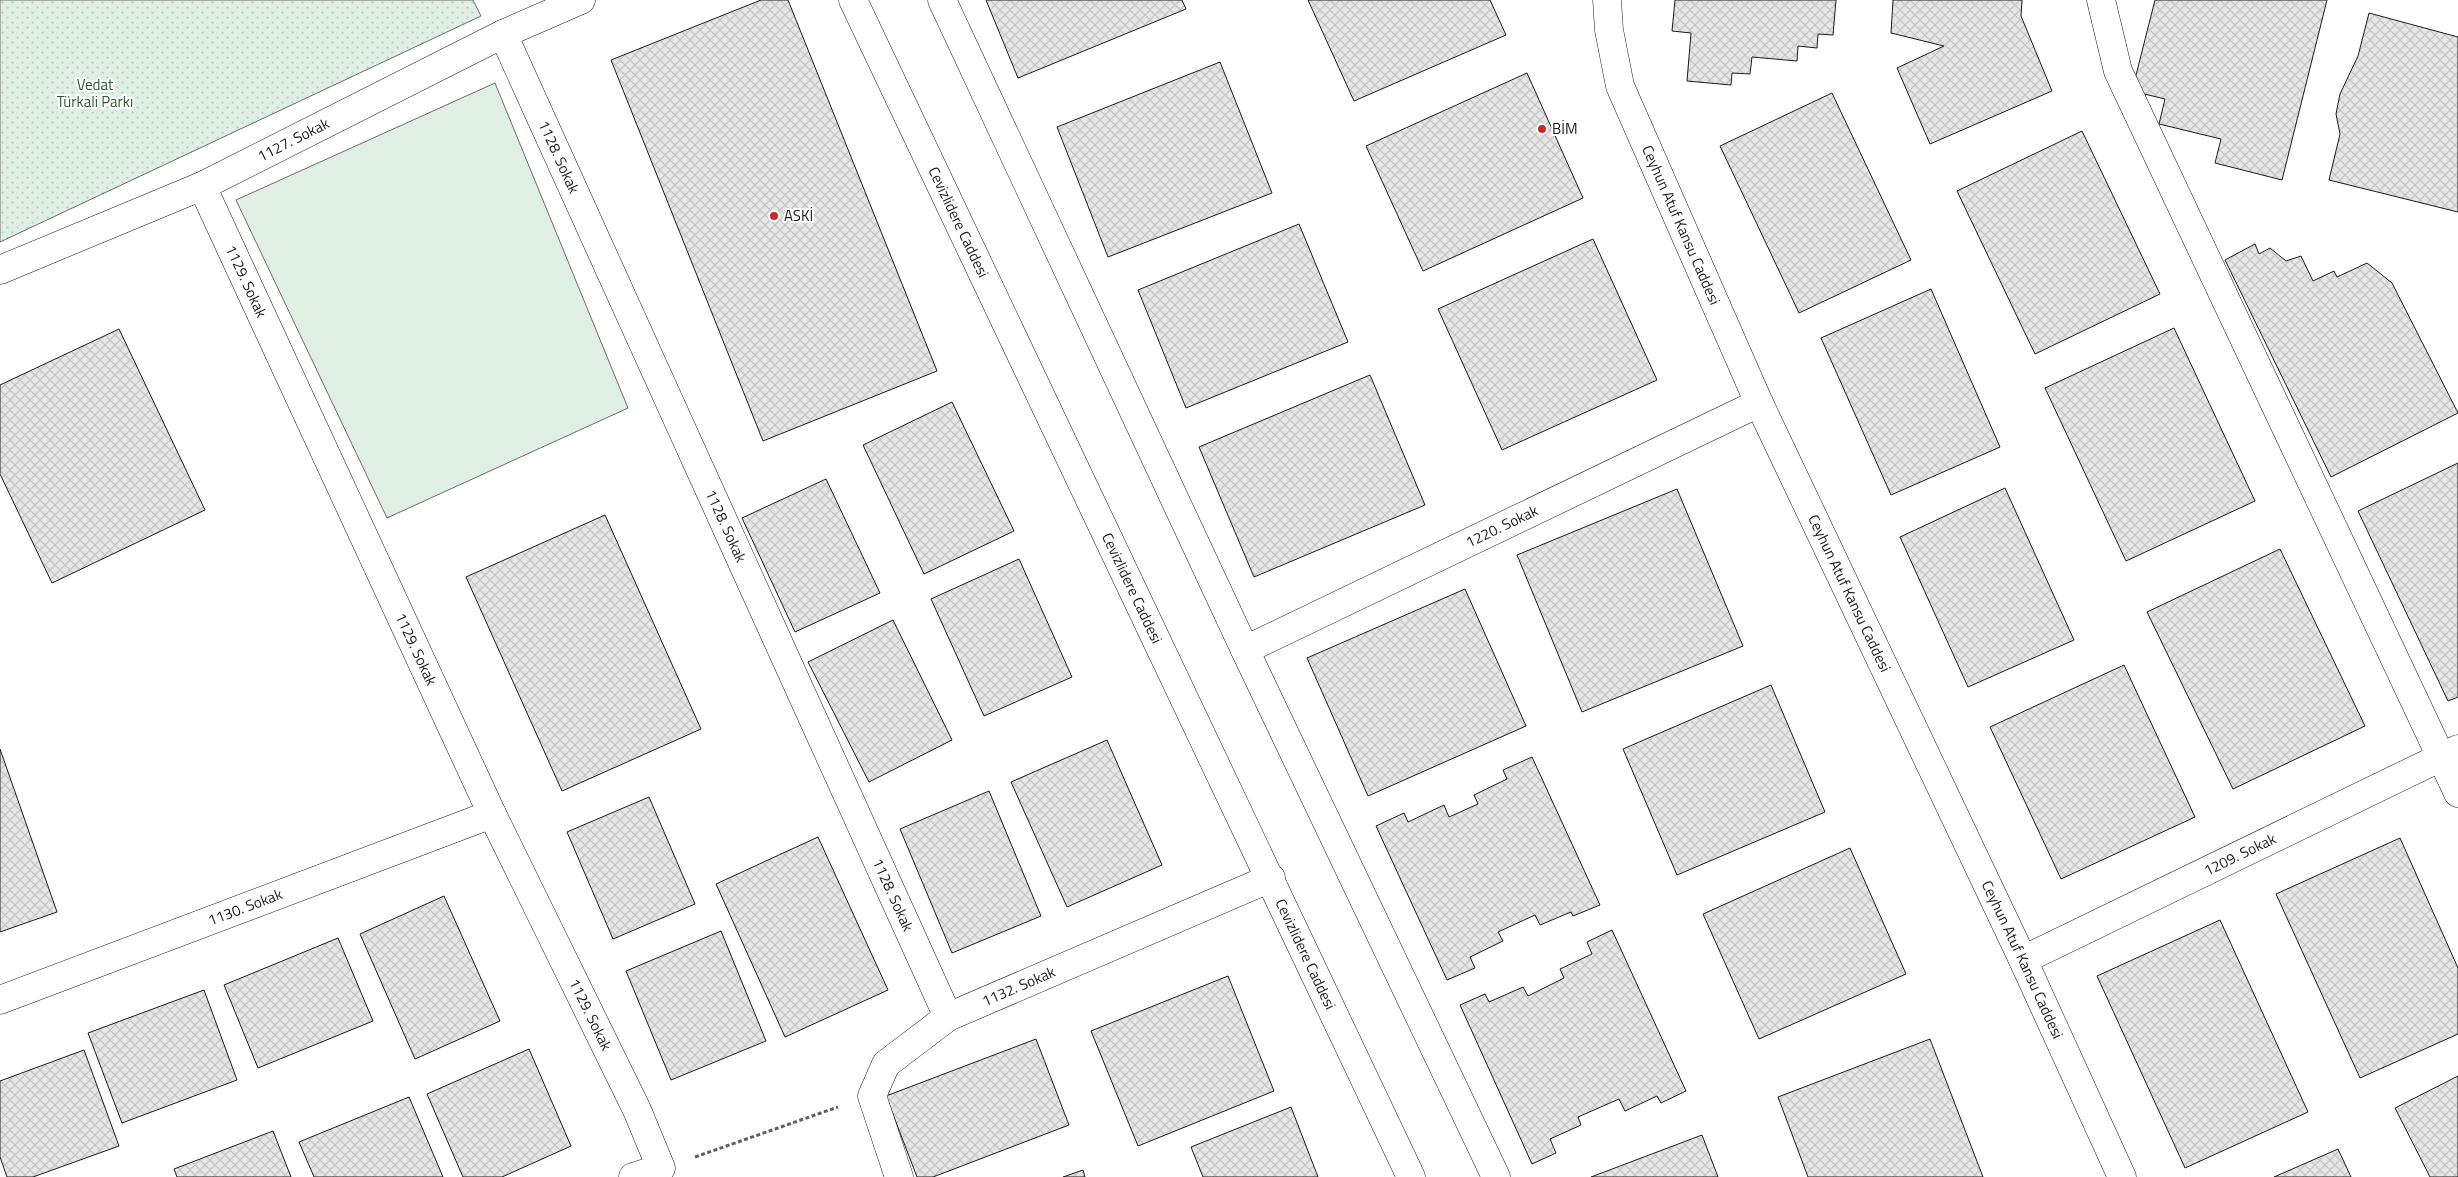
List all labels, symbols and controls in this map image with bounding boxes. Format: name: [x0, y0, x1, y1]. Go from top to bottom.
park label: Vedat Türkali Parkı: [57, 73, 133, 113]
street label: 1127. Sokak: [253, 112, 333, 167]
street label: 1128. Sokak: [533, 116, 586, 197]
place label: BİM: [1552, 117, 1578, 140]
marker: BİM: [1536, 123, 1548, 135]
street label: Ceyhun Atuf Kansu Caddesi: [1636, 141, 1727, 308]
street label: Cevizlidere Caddesi: [923, 163, 995, 281]
place label: ASKİ: [784, 204, 813, 227]
marker: ASKİ: [768, 210, 780, 222]
street label: 1129. Sokak: [220, 241, 273, 321]
street label: 1128. Sokak: [700, 485, 753, 566]
street label: 1220. Sokak: [1461, 499, 1542, 553]
street label: Ceyhun Atuf Kansu Caddesi: [1802, 510, 1897, 676]
street label: Cevizlidere Caddesi: [1096, 529, 1169, 647]
street label: 1129. Sokak: [389, 609, 443, 689]
street label: 1209. Sokak: [2199, 827, 2280, 882]
street label: 1128. Sokak: [867, 854, 920, 935]
street label: Ceyhun Atuf Kansu Caddesi: [1976, 876, 2069, 1042]
street label: 1130. Sokak: [204, 882, 285, 931]
street label: Cevizlidere Caddesi: [1270, 895, 1342, 1013]
street label: 1132. Sokak: [978, 960, 1059, 1012]
street label: 1129. Sokak: [563, 974, 618, 1054]

